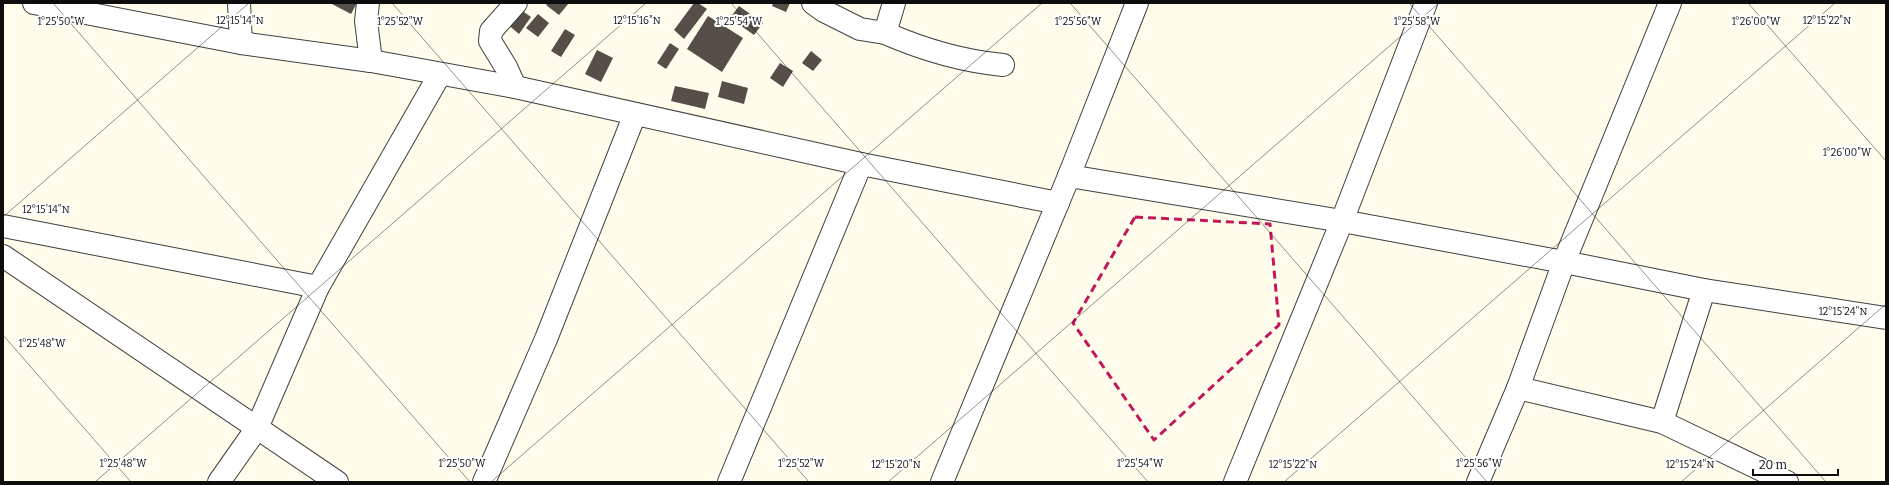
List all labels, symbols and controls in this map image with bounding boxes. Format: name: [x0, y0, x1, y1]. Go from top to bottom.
text: 12°15'14"N: [216, 15, 264, 27]
text: 12°15'16"N: [613, 15, 661, 27]
text: 12°15'22"N: [1803, 15, 1851, 27]
text: 1°25'50"W: [38, 16, 85, 28]
text: 1°25'52"W: [377, 16, 424, 28]
text: 1°25'54"W: [716, 16, 763, 28]
text: 1°25'56"W: [1055, 16, 1102, 28]
text: 1°25'58"W: [1394, 16, 1441, 28]
text: 1°26'00"W: [1732, 16, 1781, 28]
text: 1°26'00"W: [1823, 147, 1872, 159]
text: 12°15'14"N: [22, 204, 70, 216]
text: 12°15'24"N: [1819, 306, 1867, 318]
text: 1°25'48"W: [19, 338, 66, 350]
scale bar: [1753, 451, 1838, 477]
text: 1°25'48"W: [100, 458, 147, 470]
text: 1°25'50"W: [439, 458, 486, 470]
text: 1°25'52"W: [778, 458, 825, 470]
text: 1°25'54"W: [1117, 458, 1164, 470]
text: 1°25'56"W: [1456, 458, 1503, 470]
text: 20 m: [1759, 458, 1788, 472]
text: 12°15'20"N: [871, 459, 921, 471]
text: 12°15'22"N: [1269, 459, 1317, 471]
text: 12°15'24"N: [1666, 459, 1714, 471]

